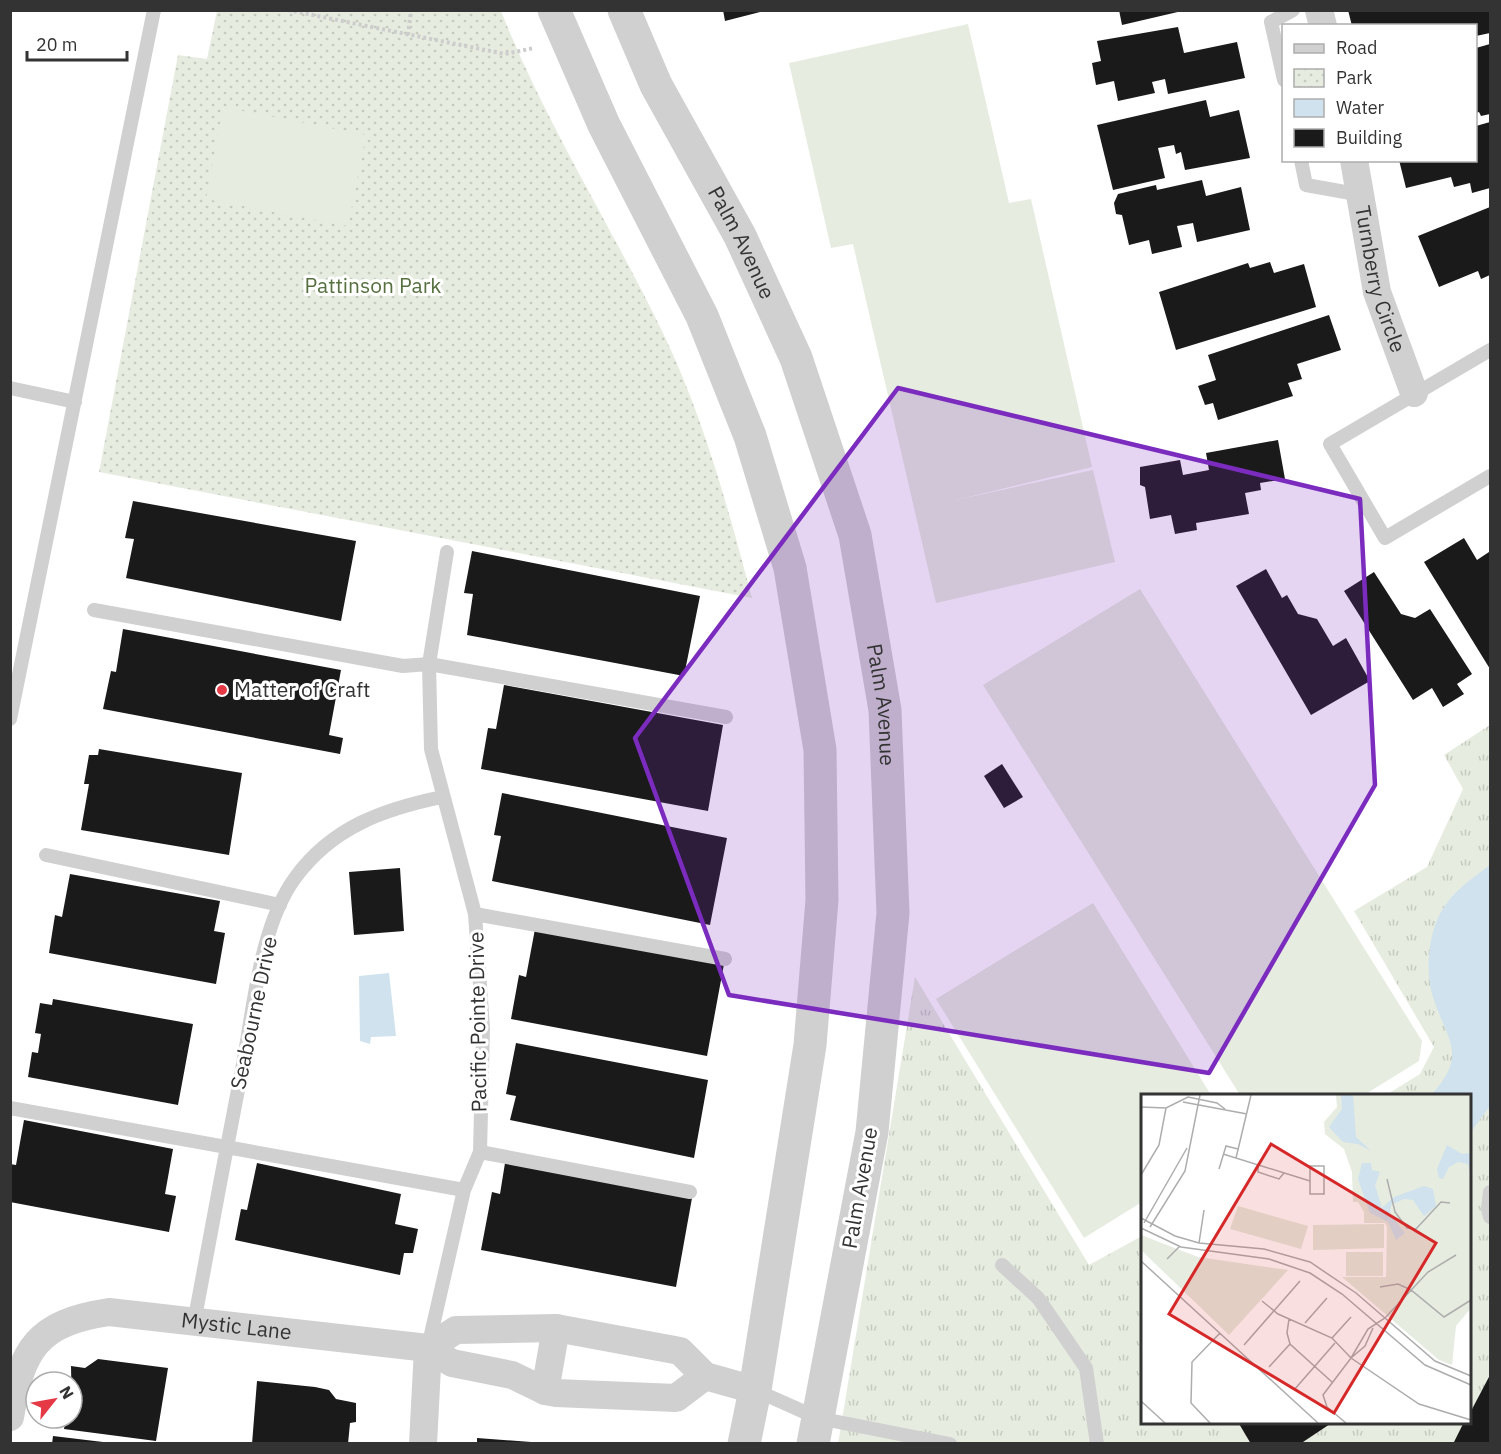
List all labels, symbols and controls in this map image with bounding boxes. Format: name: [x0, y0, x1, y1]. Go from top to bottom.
scale bar: [27, 24, 128, 62]
legend: [1282, 24, 1477, 162]
text: 20 m: [36, 33, 78, 56]
text: Road: [1336, 36, 1377, 59]
text: Park: [1336, 66, 1373, 89]
text: Water: [1336, 96, 1385, 119]
text: Building: [1336, 126, 1403, 149]
street label: Palm Avenue: [702, 181, 782, 303]
street label: Turnberry Circle: [1349, 203, 1413, 356]
park label: Pattinson Park: [305, 271, 441, 299]
street label: Palm Avenue: [861, 641, 902, 766]
place label: Matter of Craft: [234, 675, 370, 703]
marker: Matter of Craft: [215, 683, 229, 697]
street label: Pacific Pointe Drive: [461, 931, 493, 1113]
street label: Seabourne Drive: [223, 934, 283, 1092]
inset map: [1141, 1094, 1471, 1424]
street label: Palm Avenue: [835, 1125, 883, 1251]
street label: Mystic Lane: [180, 1305, 293, 1346]
north arrow: [24, 1370, 84, 1430]
text: N: [55, 1382, 78, 1402]

